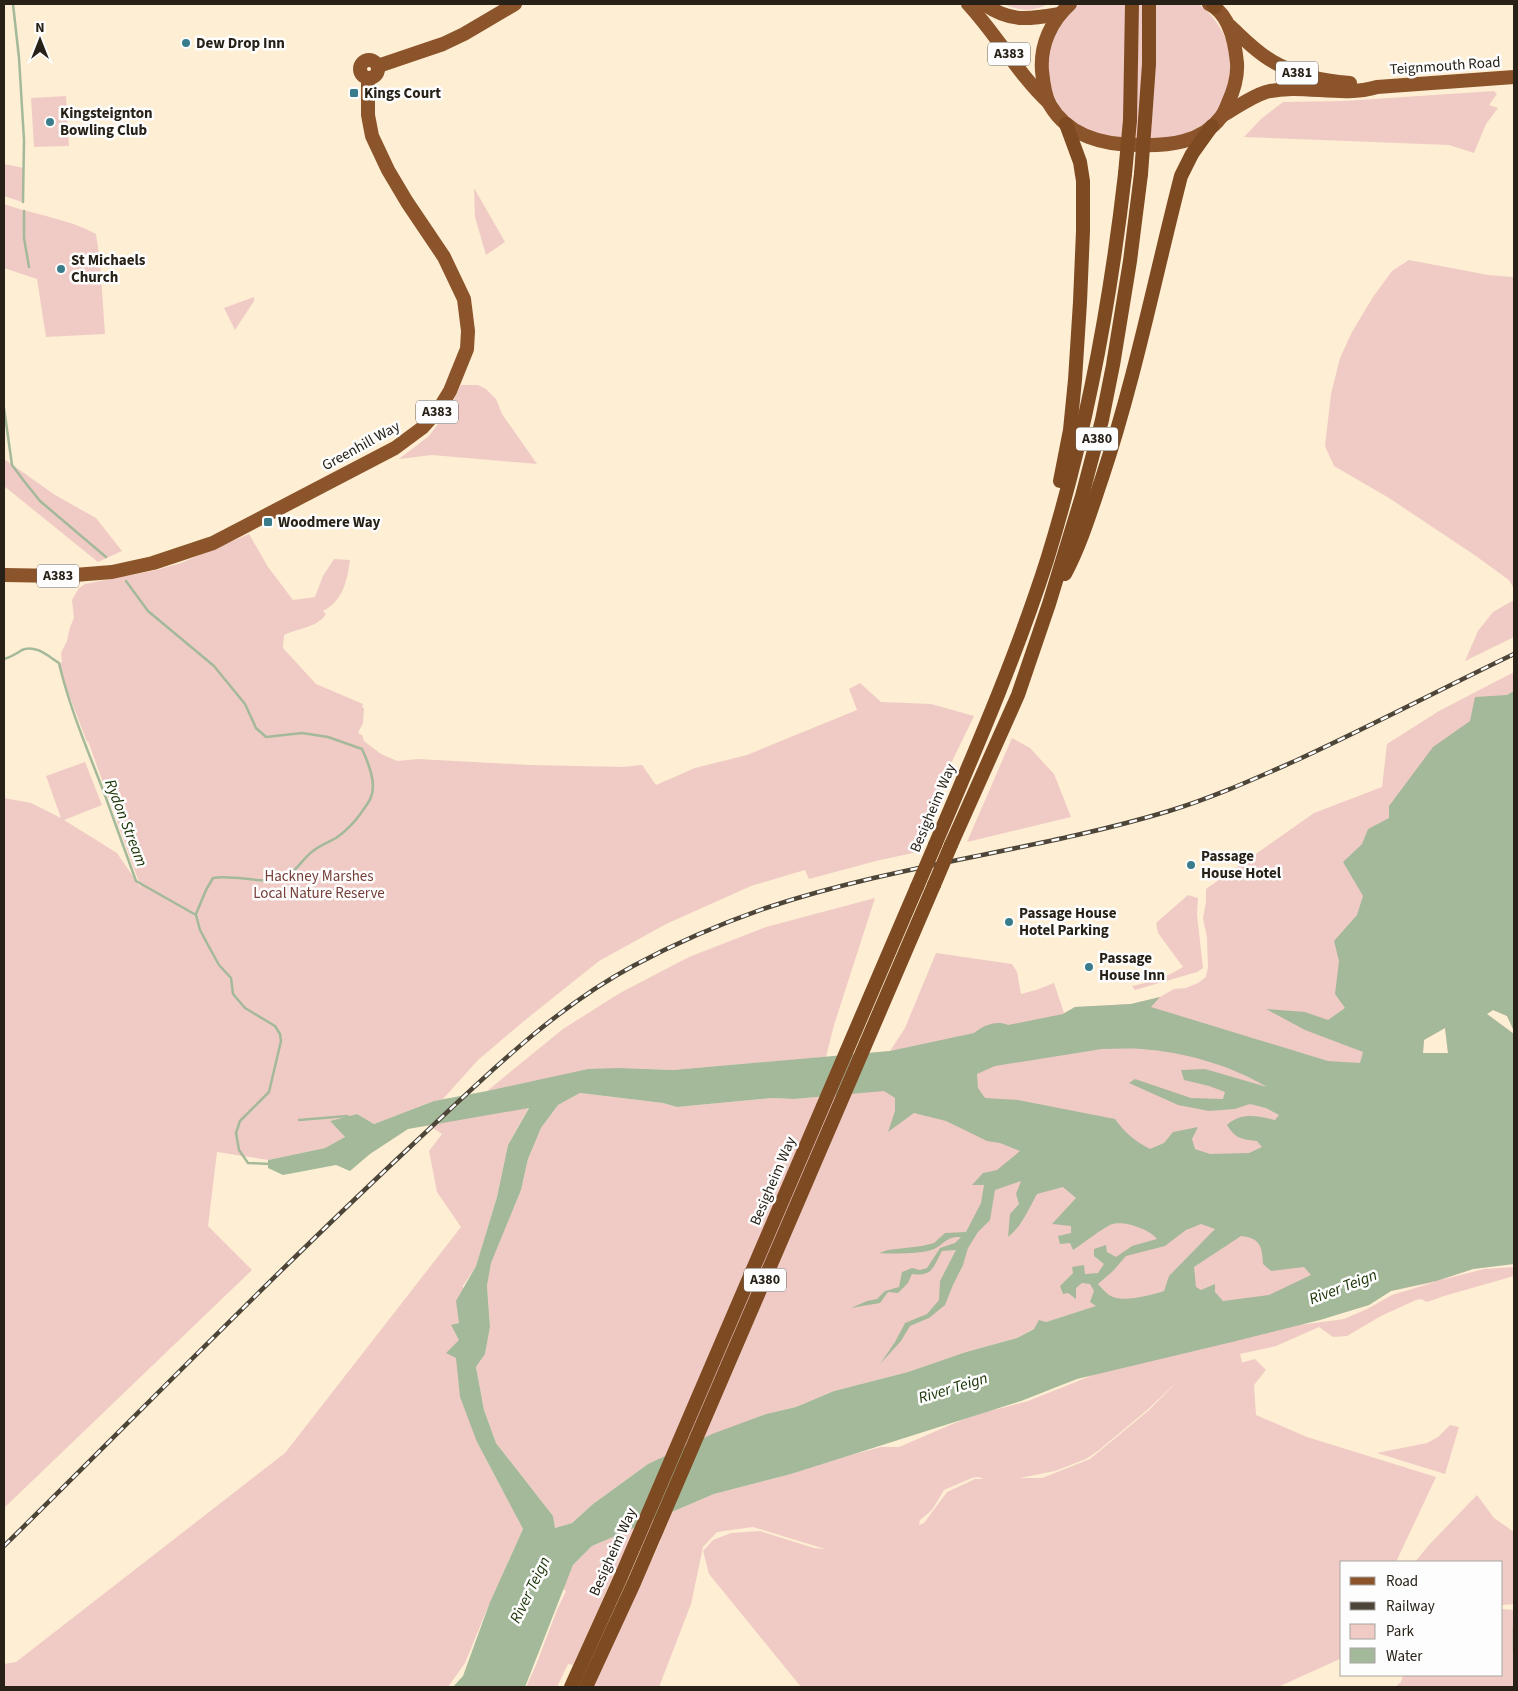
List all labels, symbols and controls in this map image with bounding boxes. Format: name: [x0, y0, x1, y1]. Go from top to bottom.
north arrow: [15, 15, 65, 65]
text: N: [35, 18, 45, 38]
place label: Dew Drop Inn: [196, 33, 285, 54]
marker: Dew Drop Inn: [180, 37, 192, 49]
road number: A383: [988, 42, 1030, 66]
street label: Teignmouth Road: [1389, 52, 1501, 80]
road number: A381: [1276, 62, 1318, 84]
place label: Kings Court: [364, 83, 441, 104]
marker: Kings Court: [348, 87, 360, 99]
place label: Kingsteignton Bowling Club: [60, 103, 153, 141]
marker: Kingsteignton Bowling Club: [44, 116, 56, 128]
place label: St Michaels Church: [71, 250, 146, 288]
marker: St Michaels Church: [55, 263, 67, 275]
road number: A383: [416, 401, 458, 424]
street label: Greenhill Way: [318, 416, 404, 476]
road number: A380: [1076, 428, 1118, 450]
place label: Woodmere Way: [278, 512, 381, 533]
marker: Woodmere Way: [262, 516, 274, 528]
road number: A383: [37, 564, 79, 588]
street label: Besigheim Way: [905, 760, 961, 856]
water label: Rydon Stream: [99, 776, 153, 870]
place label: Passage House Hotel: [1201, 846, 1282, 884]
marker: Passage House Hotel: [1185, 859, 1197, 871]
park label: Hackney Marshes Local Nature Reserve: [253, 866, 385, 904]
place label: Passage House Hotel Parking: [1019, 903, 1117, 941]
marker: Passage House Hotel Parking: [1003, 916, 1015, 928]
place label: Passage House Inn: [1099, 948, 1165, 986]
marker: Passage House Inn: [1083, 961, 1095, 973]
street label: Besigheim Way: [745, 1133, 801, 1229]
water label: River Teign: [1306, 1264, 1380, 1310]
road number: A380: [744, 1268, 786, 1292]
water label: River Teign: [916, 1367, 990, 1409]
street label: Besigheim Way: [584, 1505, 642, 1599]
water label: River Teign: [504, 1553, 556, 1627]
legend: [1340, 1561, 1503, 1676]
text: Road: [1386, 1571, 1418, 1592]
text: Railway: [1386, 1596, 1435, 1617]
text: Park: [1386, 1621, 1415, 1642]
text: Water: [1386, 1646, 1423, 1667]

